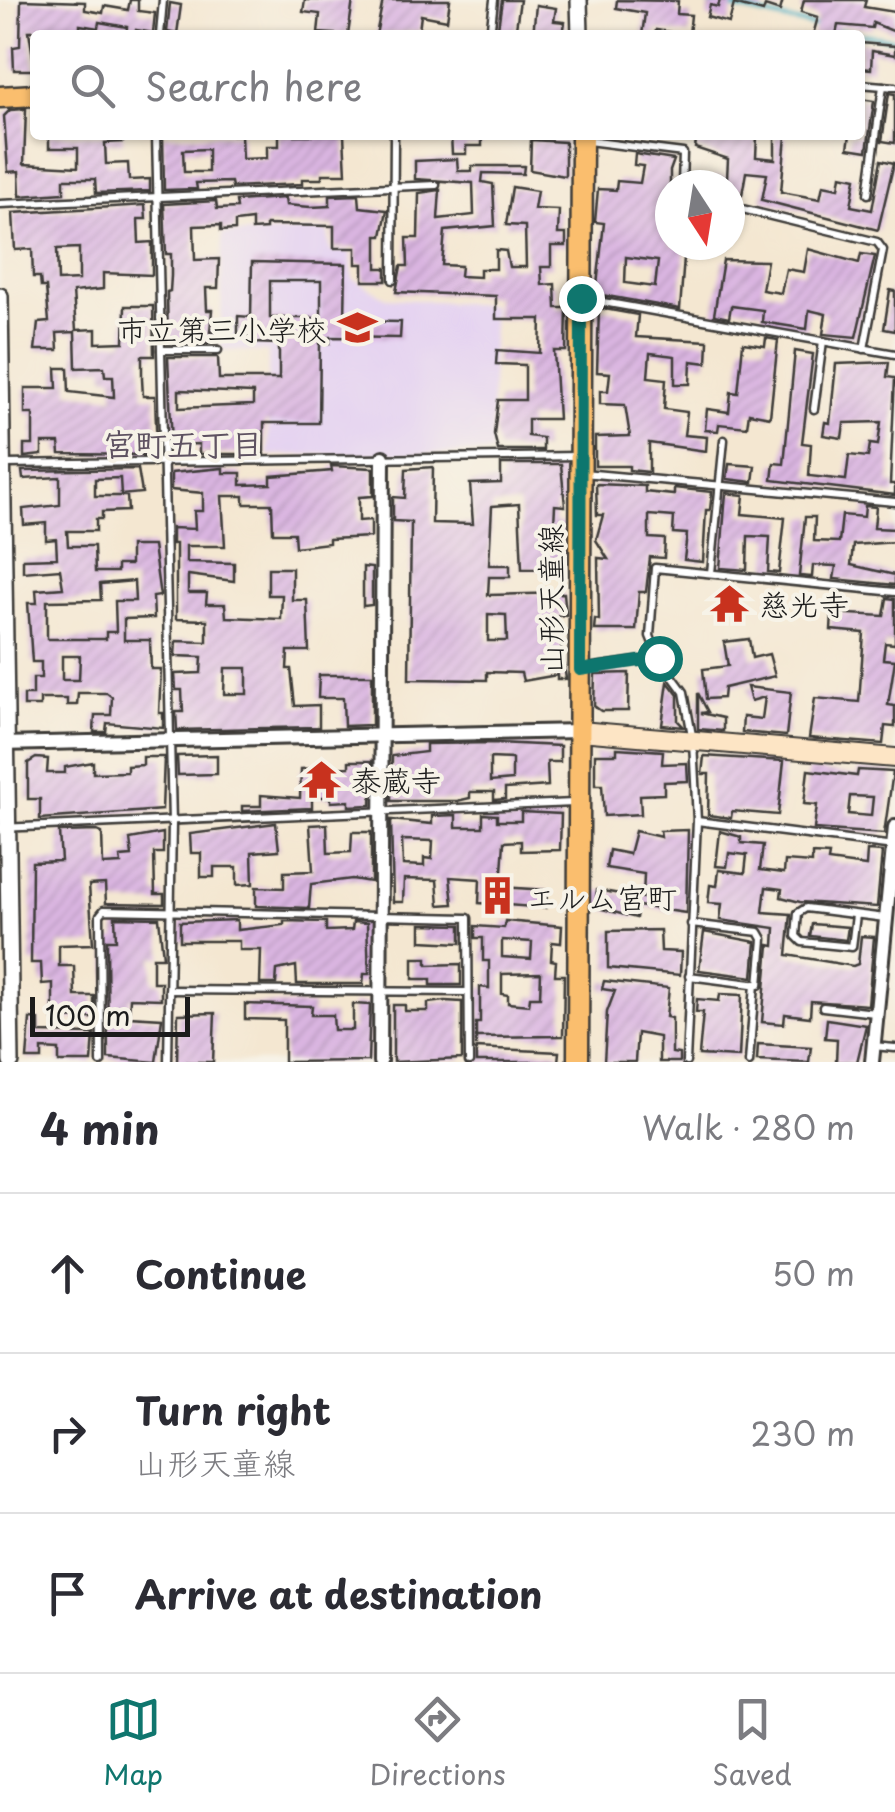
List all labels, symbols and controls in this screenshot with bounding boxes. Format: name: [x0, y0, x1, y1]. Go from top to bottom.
search box: [30, 30, 865, 140]
text: Search here: [145, 57, 362, 114]
icon: search: [65, 58, 120, 113]
north arrow: [655, 170, 745, 260]
route end: [559, 276, 605, 322]
place label: 市立第三小学校: [117, 306, 327, 351]
school or university icon: 市立第三小学校: [336, 307, 378, 349]
district label: 宮町五丁目: [103, 419, 263, 467]
street label: 山形天童線: [527, 524, 572, 674]
place label: 慈光寺: [759, 581, 849, 626]
temple icon: 慈光寺: [708, 582, 750, 624]
route start: [637, 636, 683, 682]
place label: 泰蔵寺: [351, 757, 441, 802]
temple icon: 泰蔵寺: [300, 758, 342, 800]
place label: エルム宮町: [527, 874, 677, 919]
building icon: エルム宮町: [476, 875, 518, 917]
scale bar: [30, 992, 190, 1036]
text: 100 m: [45, 993, 131, 1036]
text: 4 min: [40, 1096, 160, 1159]
text: Walk · 280 m: [642, 1103, 855, 1151]
text: Continue: [135, 1245, 306, 1302]
icon: ahead: [40, 1246, 95, 1301]
text: 50 m: [772, 1249, 855, 1297]
text: Turn right: [135, 1381, 331, 1438]
icon: right: [40, 1406, 95, 1461]
text: 230 m: [750, 1409, 855, 1457]
text: 山形天童線: [135, 1438, 295, 1486]
text: Arrive at destination: [135, 1565, 543, 1622]
icon: arrive: [40, 1566, 95, 1621]
tab: Map: [103, 1692, 163, 1795]
tab: Directions: [370, 1692, 506, 1795]
tab: Saved: [712, 1692, 792, 1795]

